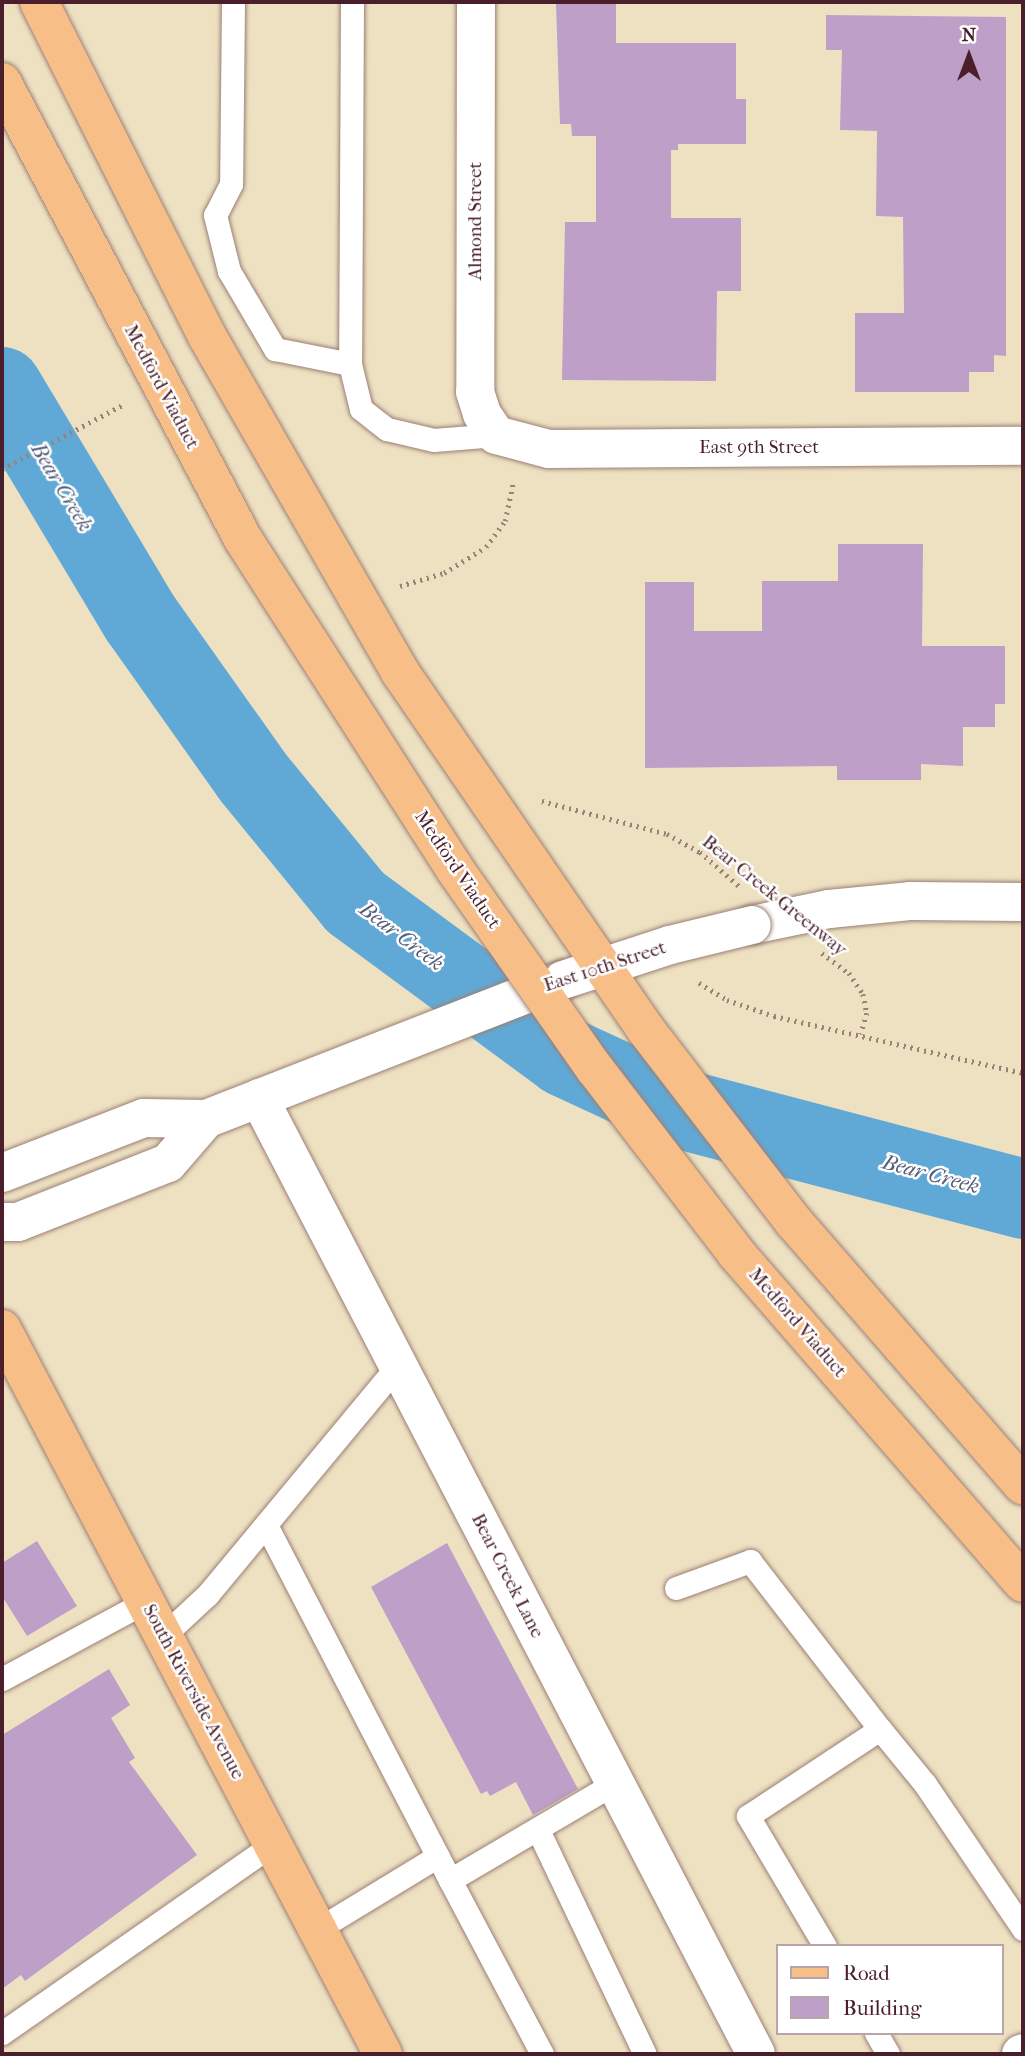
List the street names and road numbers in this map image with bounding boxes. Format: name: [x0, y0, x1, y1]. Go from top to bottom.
street label: Almond Street: [465, 162, 487, 280]
street label: Medford Viaduct: [119, 321, 203, 453]
street label: East 9th Street: [699, 437, 819, 459]
street label: Medford Viaduct: [409, 807, 505, 933]
street label: Bear Creek Greenway: [697, 831, 851, 961]
street label: East 10th Street: [541, 937, 669, 997]
street label: Medford Viaduct: [743, 1264, 851, 1382]
street label: Bear Creek Lane: [466, 1510, 548, 1642]
street label: South Riverside Avenue: [137, 1601, 249, 1783]

